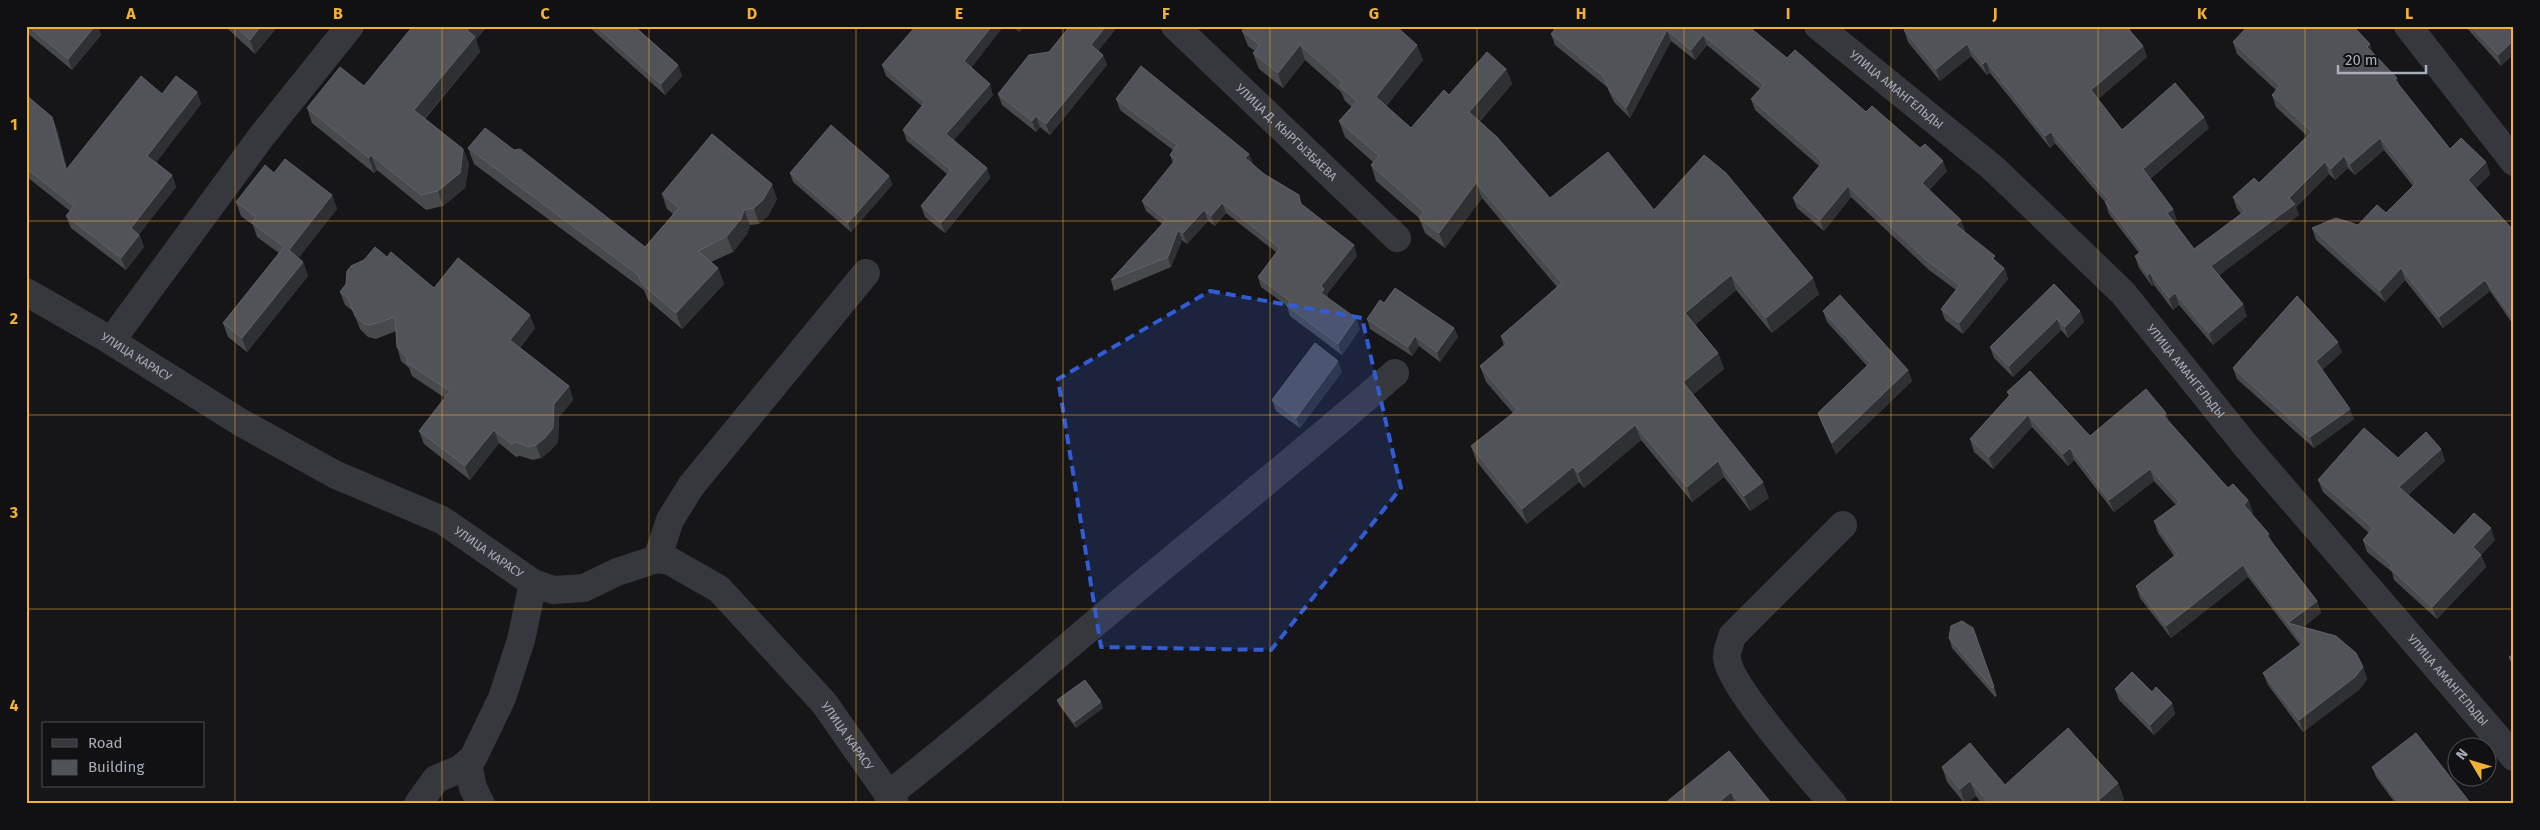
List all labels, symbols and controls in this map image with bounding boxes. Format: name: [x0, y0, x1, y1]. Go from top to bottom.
text: A: [125, 4, 136, 23]
text: B: [333, 4, 343, 23]
text: C: [540, 4, 550, 23]
text: D: [747, 4, 757, 23]
text: E: [955, 4, 963, 23]
text: F: [1162, 4, 1170, 23]
text: G: [1369, 4, 1379, 23]
text: H: [1576, 4, 1586, 23]
text: I: [1786, 4, 1790, 23]
text: J: [1991, 4, 1998, 23]
text: K: [2197, 4, 2208, 23]
text: L: [2405, 4, 2413, 23]
scale bar: [2338, 42, 2425, 74]
street label: УЛИЦА АМАНГЕЛЬДЫ: [1847, 48, 1946, 132]
text: 20 m: [2345, 51, 2378, 69]
street label: УЛИЦА Д. КЫРГЫЗБАЕВА: [1233, 81, 1340, 184]
text: 1: [10, 115, 18, 134]
text: 2: [10, 309, 18, 328]
street label: УЛИЦА АМАНГЕЛЬДЫ: [2144, 321, 2228, 421]
street label: УЛИЦА КАРАСУ: [98, 330, 175, 385]
text: 3: [9, 503, 18, 522]
street label: УЛИЦА КАРАСУ: [452, 524, 526, 581]
street label: УЛИЦА АМАНГЕЛЬДЫ: [2404, 631, 2491, 729]
text: 4: [9, 696, 19, 715]
street label: УЛИЦА КАРАСУ: [818, 699, 876, 774]
legend: [42, 722, 205, 788]
text: Road: [88, 734, 123, 752]
north arrow: [2448, 738, 2498, 788]
text: N: [2453, 745, 2472, 763]
text: Building: [88, 758, 144, 776]

